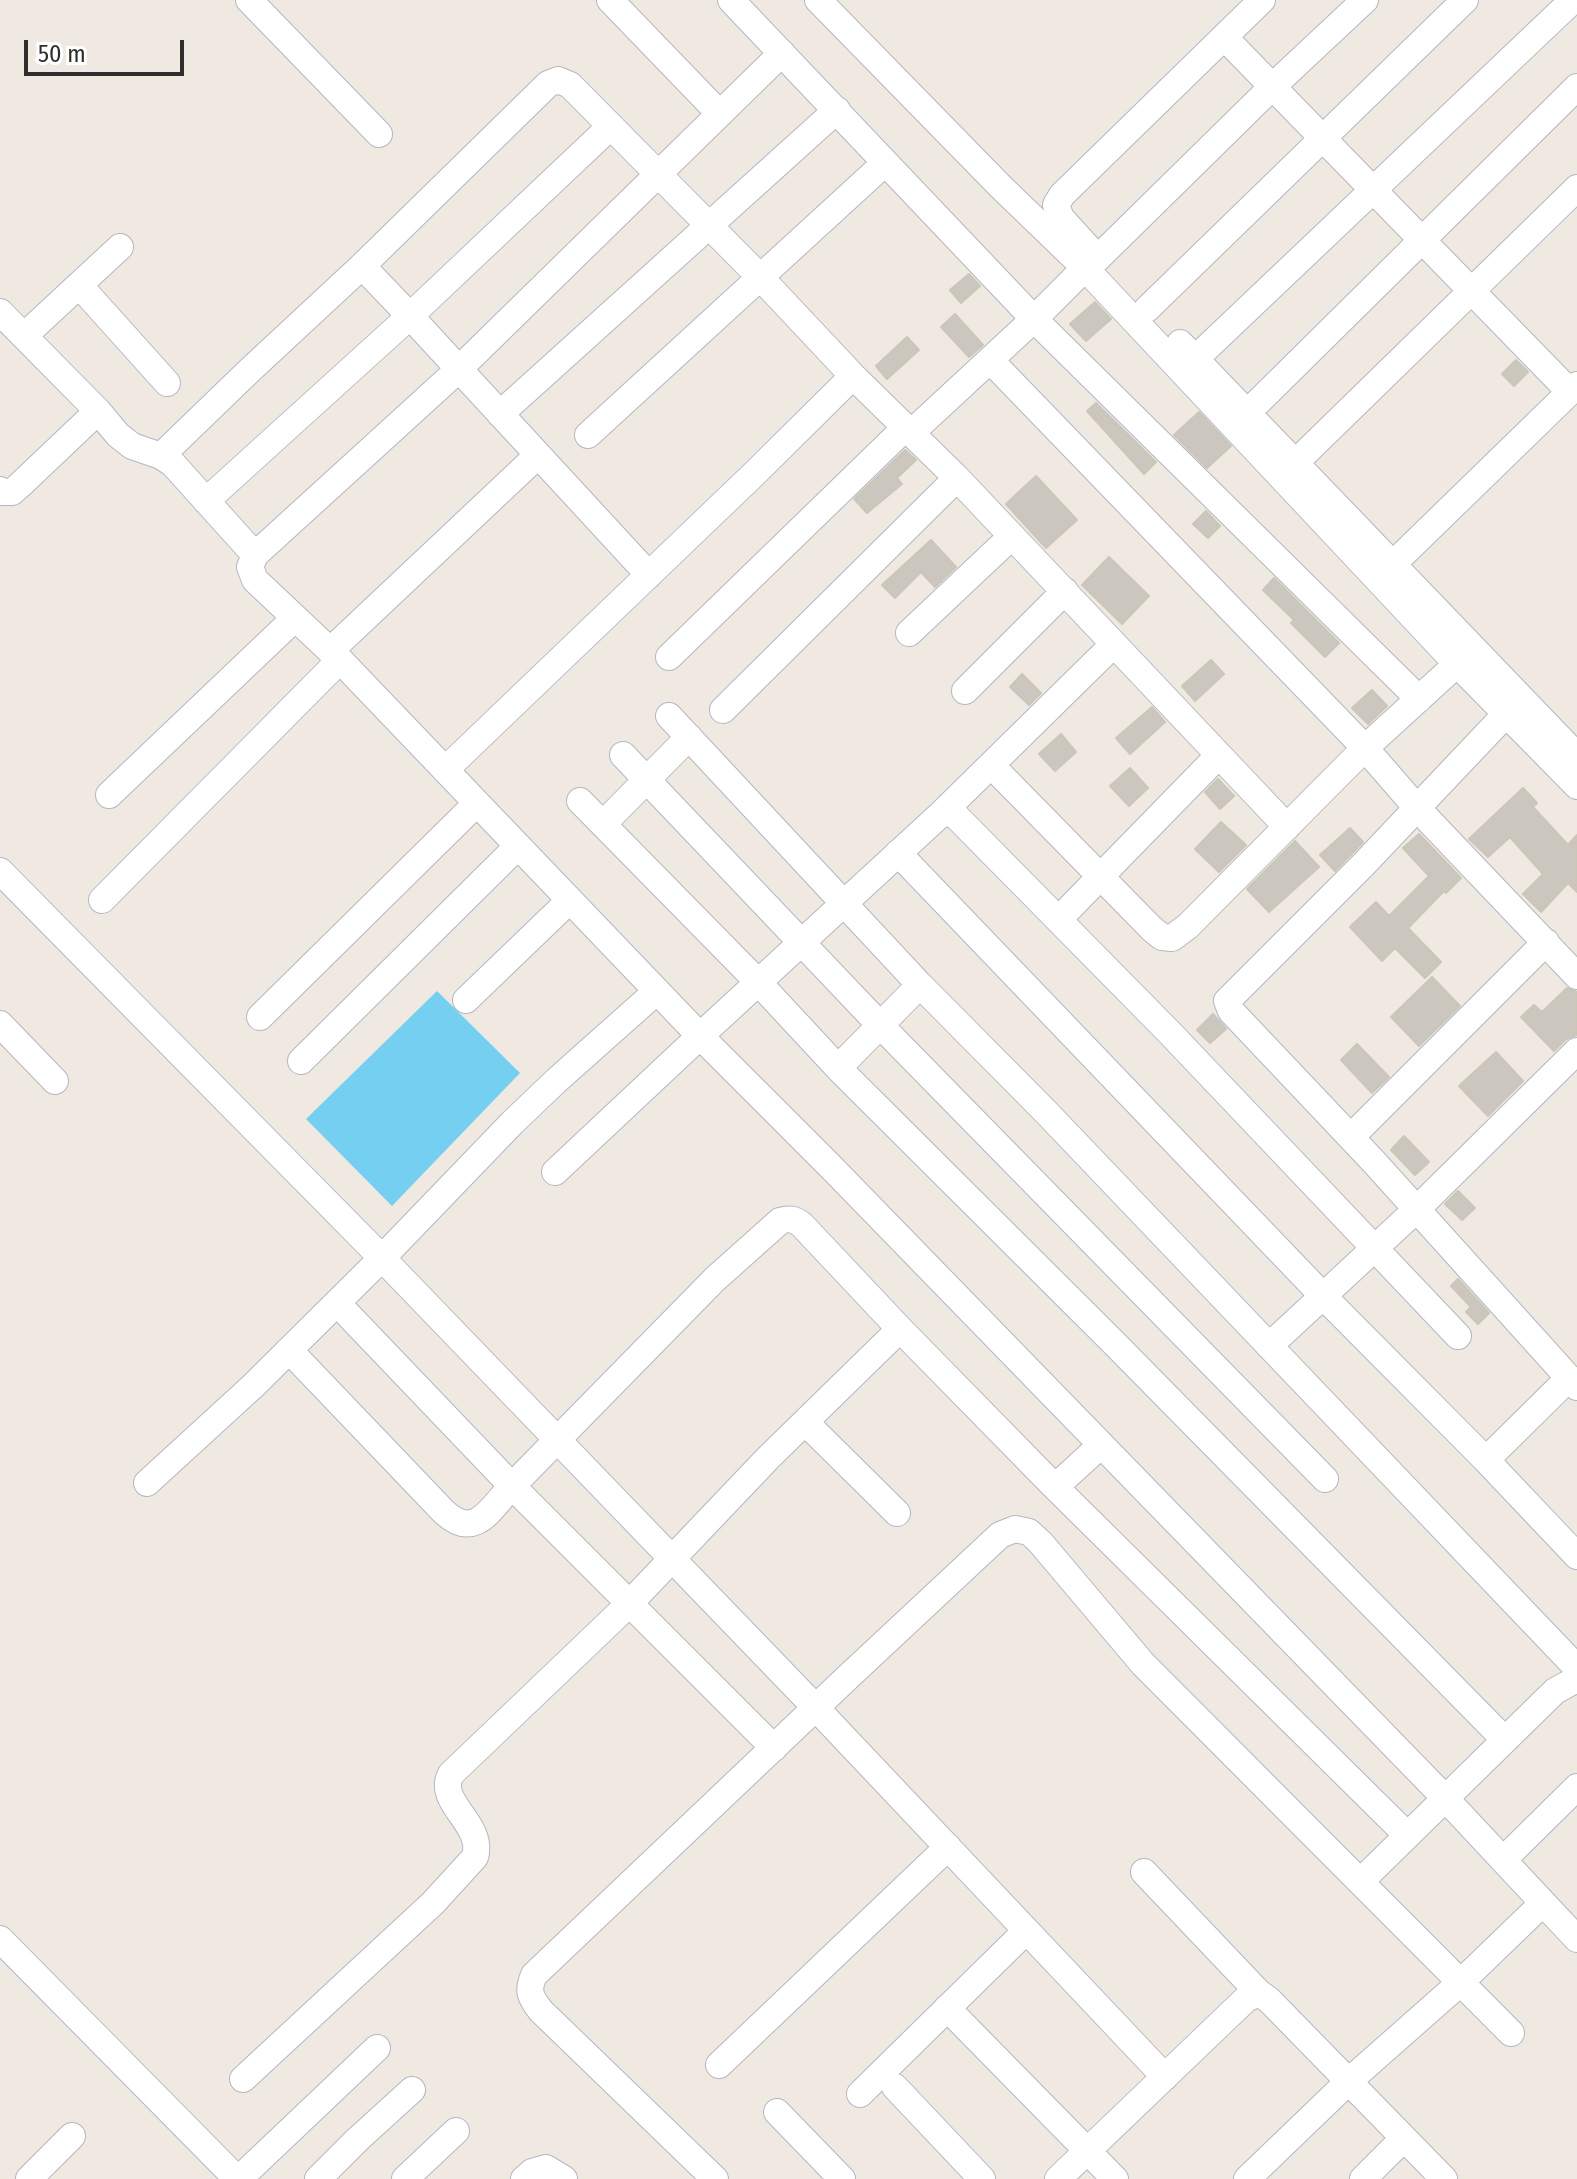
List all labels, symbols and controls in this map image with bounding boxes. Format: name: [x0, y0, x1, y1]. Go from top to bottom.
scale bar: [28, 24, 188, 74]
text: 50 m: [38, 40, 86, 68]

